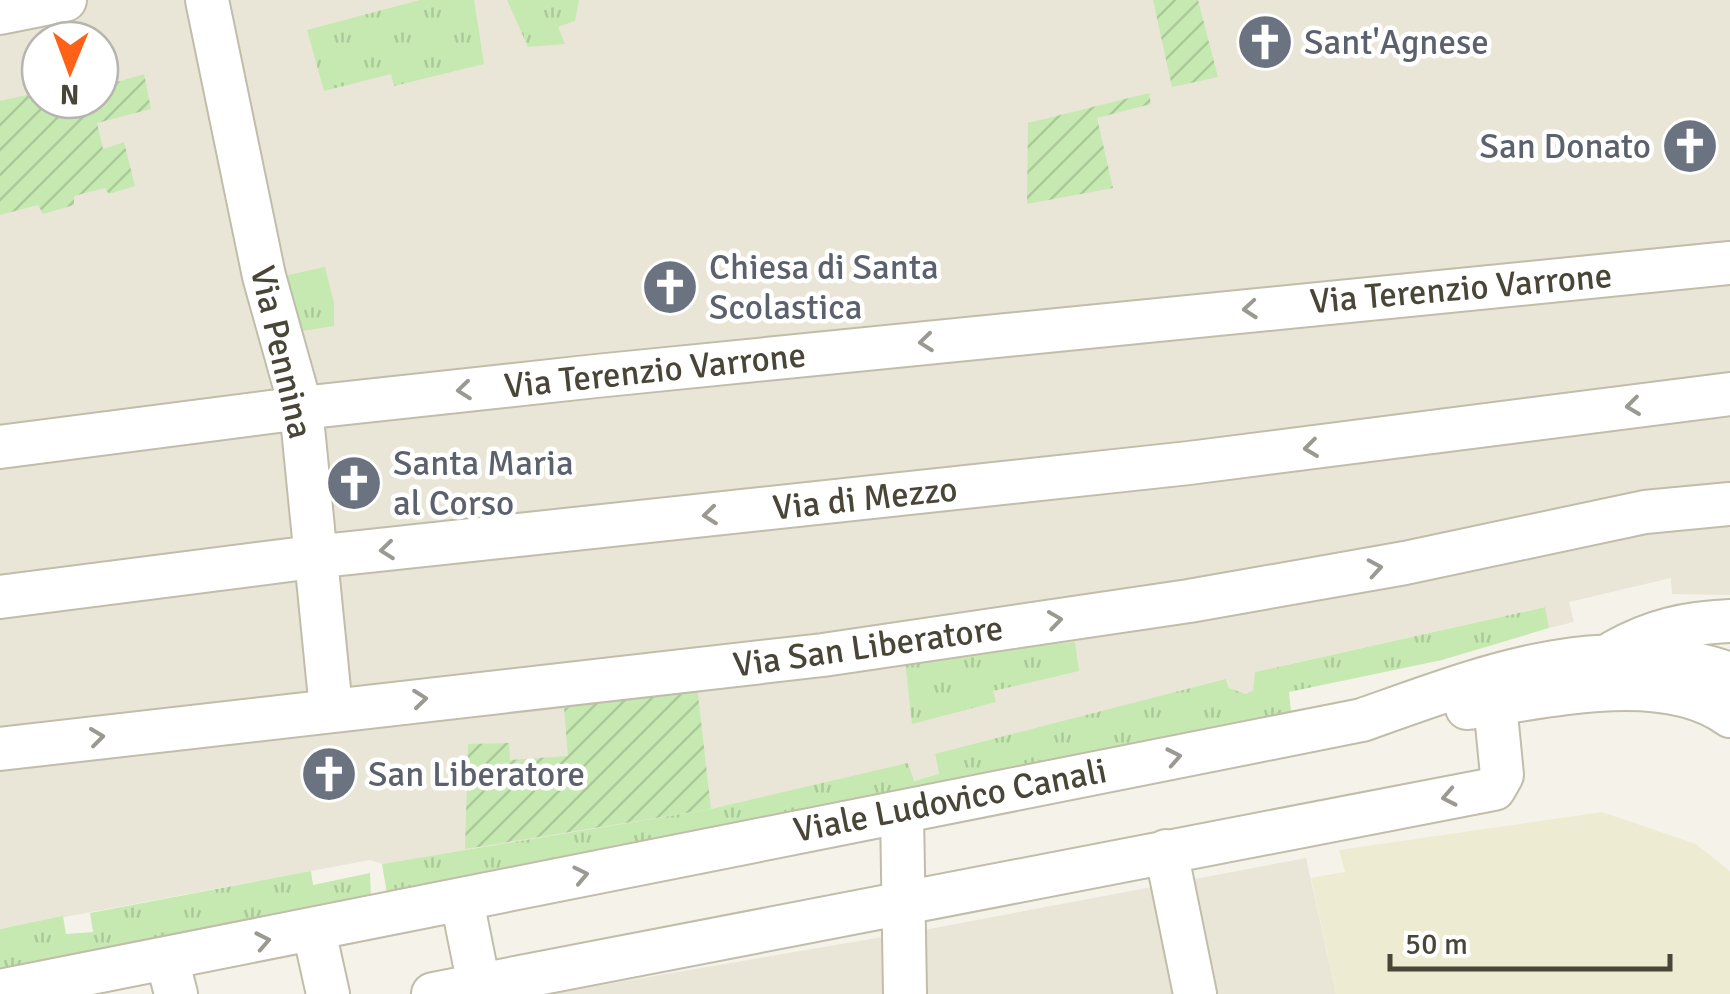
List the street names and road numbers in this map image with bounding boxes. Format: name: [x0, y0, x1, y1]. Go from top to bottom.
street label: Via Terenzio Varrone: [1308, 254, 1614, 323]
street label: Via Pennina: [241, 262, 322, 443]
street label: Via Terenzio Varrone: [502, 333, 808, 408]
street label: Via di Mezzo: [771, 467, 959, 530]
street label: Via San Liberatore: [730, 606, 1006, 687]
street label: Viale Ludovico Canali: [790, 749, 1110, 852]

